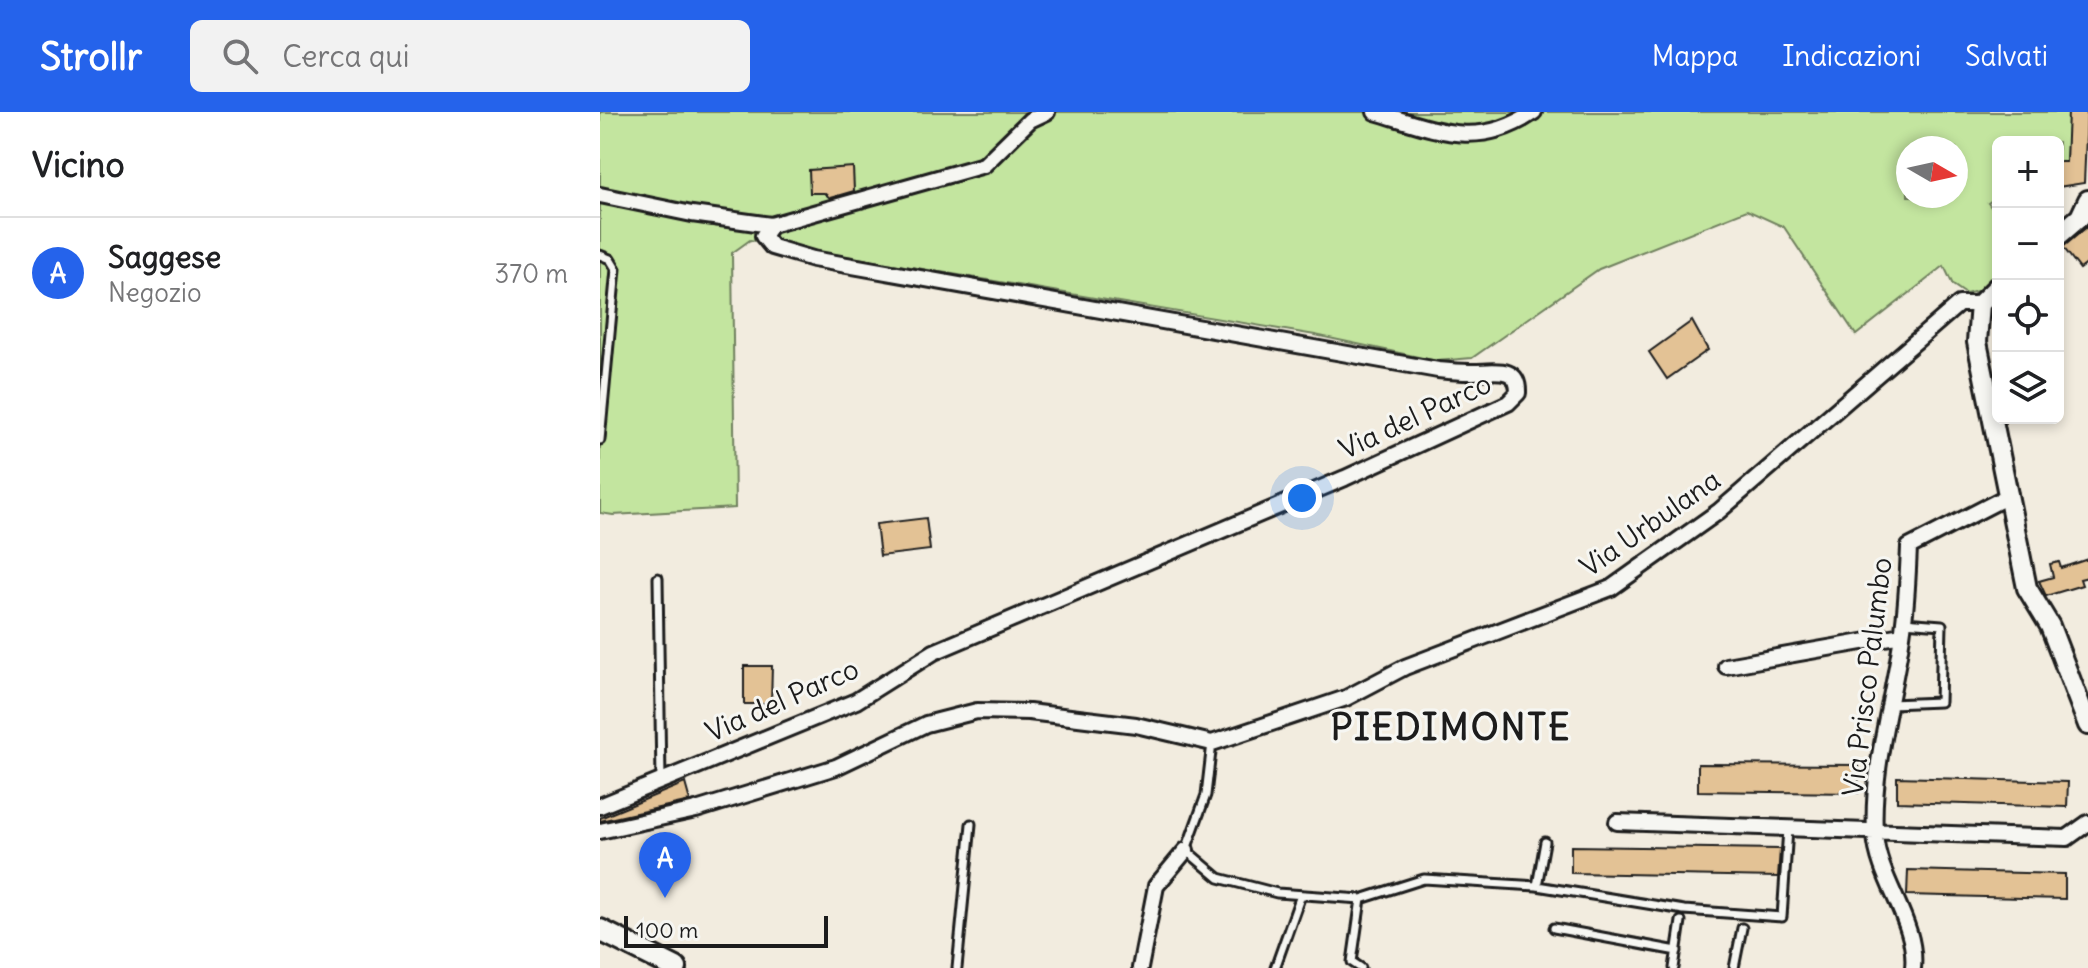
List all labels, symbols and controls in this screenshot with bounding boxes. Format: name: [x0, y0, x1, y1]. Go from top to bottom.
search box: [190, 20, 750, 92]
text: Strollr: [40, 33, 142, 80]
icon: search: [218, 34, 262, 78]
text: Cerca qui: [282, 37, 410, 75]
text: Mappa: [1652, 38, 1738, 74]
text: Indicazioni: [1782, 38, 1921, 74]
text: Salvati: [1965, 38, 2048, 74]
north arrow: [1896, 136, 1968, 208]
map controls: [1992, 136, 2064, 424]
button: +: [1992, 136, 2064, 208]
text: Vicino: [32, 143, 125, 186]
button: −: [1992, 208, 2064, 280]
text: Saggese: [108, 238, 221, 276]
text: A: [50, 257, 66, 290]
text: 370 m: [494, 257, 568, 290]
text: Negozio: [108, 276, 202, 309]
button: locate: [1992, 280, 2064, 352]
button: layers: [1992, 352, 2064, 424]
street label: Via del Parco: [1333, 365, 1497, 467]
street label: Via Urbulana: [1573, 462, 1727, 584]
your location: [1282, 478, 1322, 518]
street label: Via Prisco Palumbo: [1834, 555, 1900, 799]
street label: Via del Parco: [700, 650, 864, 750]
district label: PIEDIMONTE: [1331, 705, 1571, 750]
pin: A: [639, 832, 691, 898]
scale bar: [624, 912, 828, 948]
text: 100 m: [636, 916, 698, 944]

